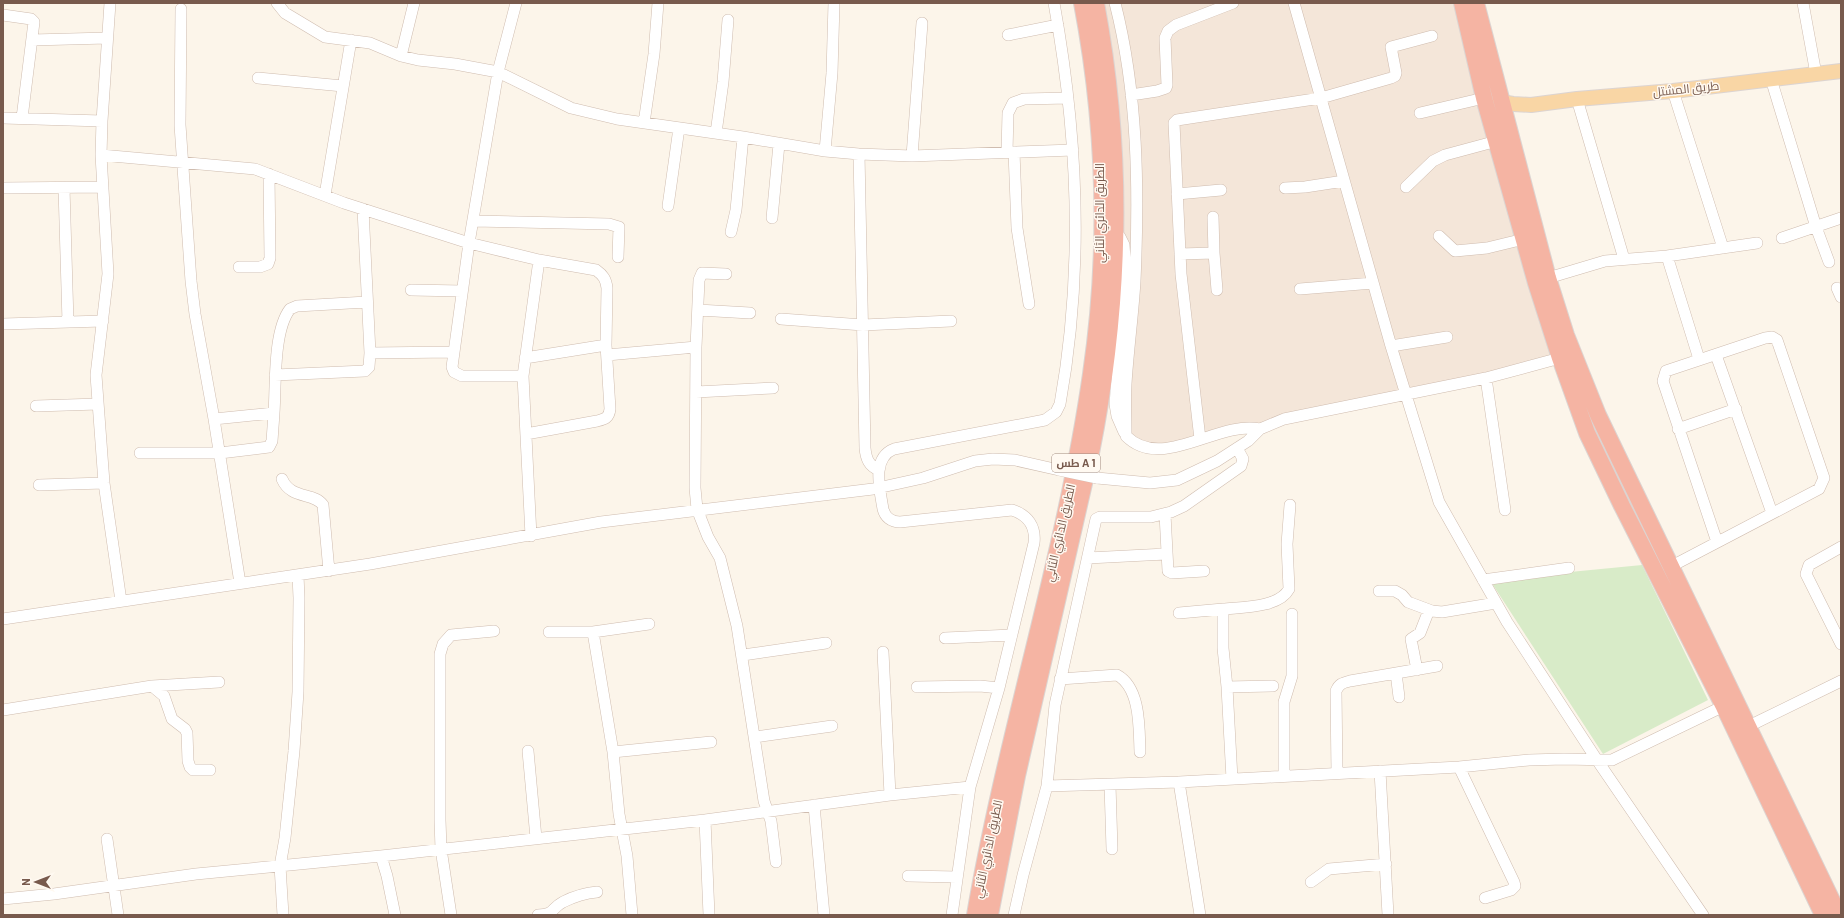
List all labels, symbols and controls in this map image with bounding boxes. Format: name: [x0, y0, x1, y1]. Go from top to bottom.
street label: طريق المشتل: [1652, 78, 1720, 99]
street label: الطريق الدائري الثاني: [1092, 163, 1110, 263]
road number: طس A 1: [1052, 454, 1100, 472]
street label: الطريق الدائري الثاني: [1041, 482, 1081, 584]
street label: الطريق الدائري الثاني: [970, 798, 1008, 900]
north arrow: [16, 862, 56, 902]
text: N: [19, 878, 32, 886]

